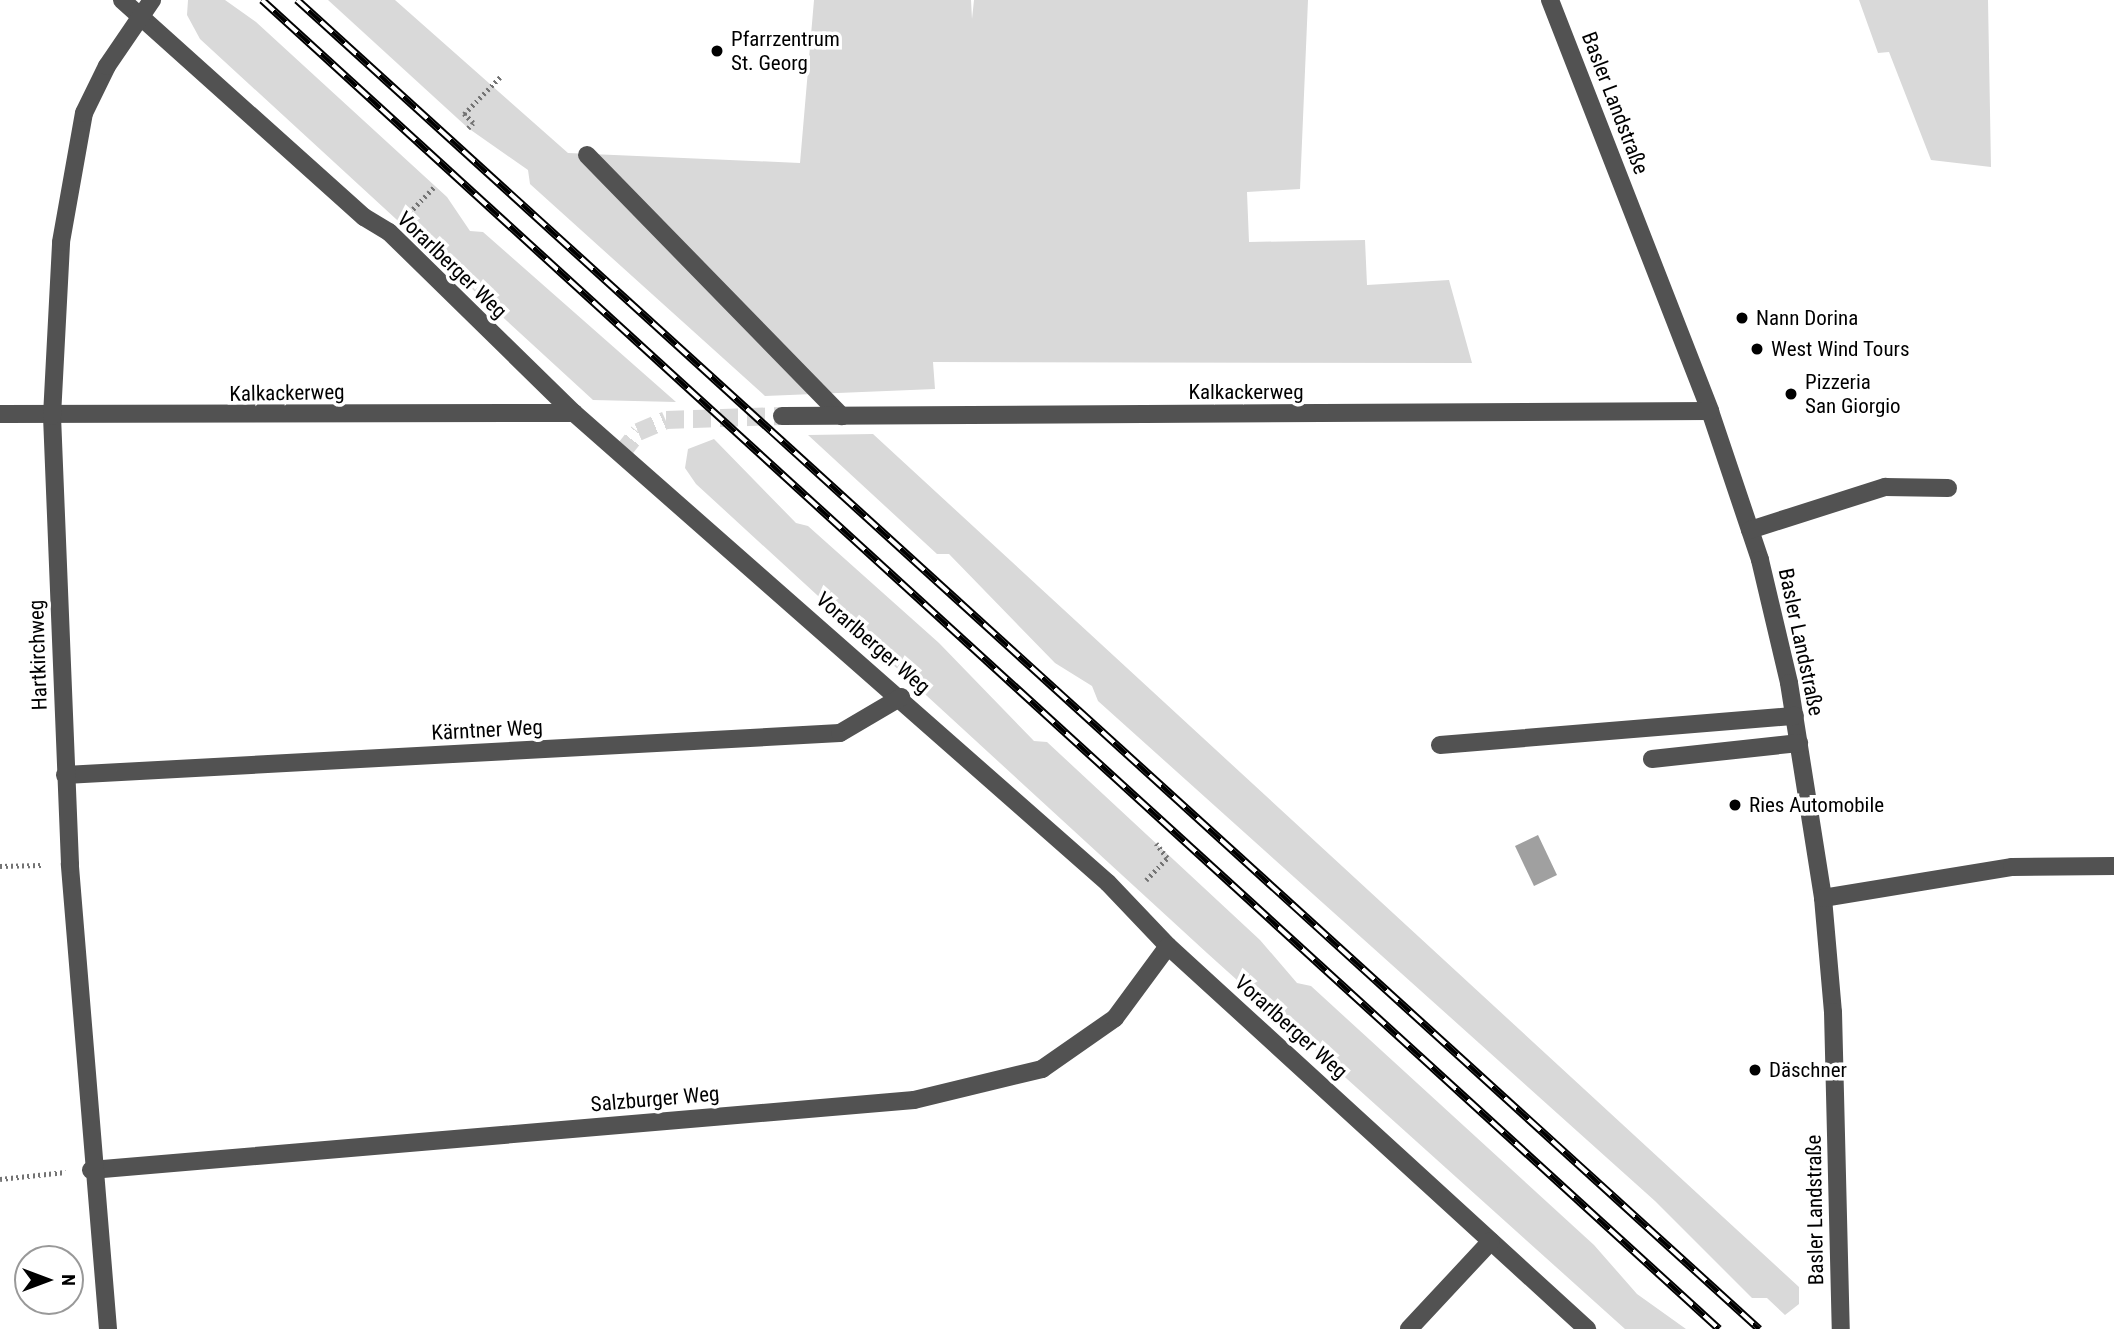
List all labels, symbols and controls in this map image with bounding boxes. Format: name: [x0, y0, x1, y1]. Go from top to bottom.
place label: Pfarrzentrum St. Georg: [731, 26, 840, 76]
street label: Basler Landstraße: [1576, 28, 1654, 178]
marker: Pfarrzentrum St. Georg: [709, 43, 725, 59]
street label: Vorarlberger Weg: [392, 206, 512, 324]
place label: Nann Dorina: [1756, 305, 1858, 331]
marker: Nann Dorina: [1734, 310, 1750, 326]
place label: West Wind Tours: [1771, 336, 1910, 362]
marker: West Wind Tours: [1749, 341, 1765, 357]
place label: Pizzeria San Giorgio: [1805, 369, 1901, 419]
street label: Kalkackerweg: [229, 379, 345, 407]
street label: Kalkackerweg: [1188, 379, 1304, 405]
marker: Pizzeria San Giorgio: [1783, 386, 1799, 402]
street label: Basler Landstraße: [1773, 566, 1829, 718]
street label: Vorarlberger Weg: [811, 587, 935, 699]
street label: Hartkirchweg: [23, 599, 53, 711]
street label: Kärntner Weg: [431, 715, 543, 745]
place label: Ries Automobile: [1749, 792, 1884, 818]
marker: Ries Automobile: [1727, 797, 1743, 813]
street label: Vorarlberger Weg: [1230, 970, 1352, 1084]
place label: Däschner: [1769, 1057, 1847, 1083]
marker: Däschner: [1747, 1062, 1763, 1078]
street label: Salzburger Weg: [590, 1081, 720, 1117]
street label: Basler Landstraße: [1801, 1135, 1829, 1285]
north arrow: [14, 1245, 84, 1315]
text: N: [57, 1274, 80, 1286]

